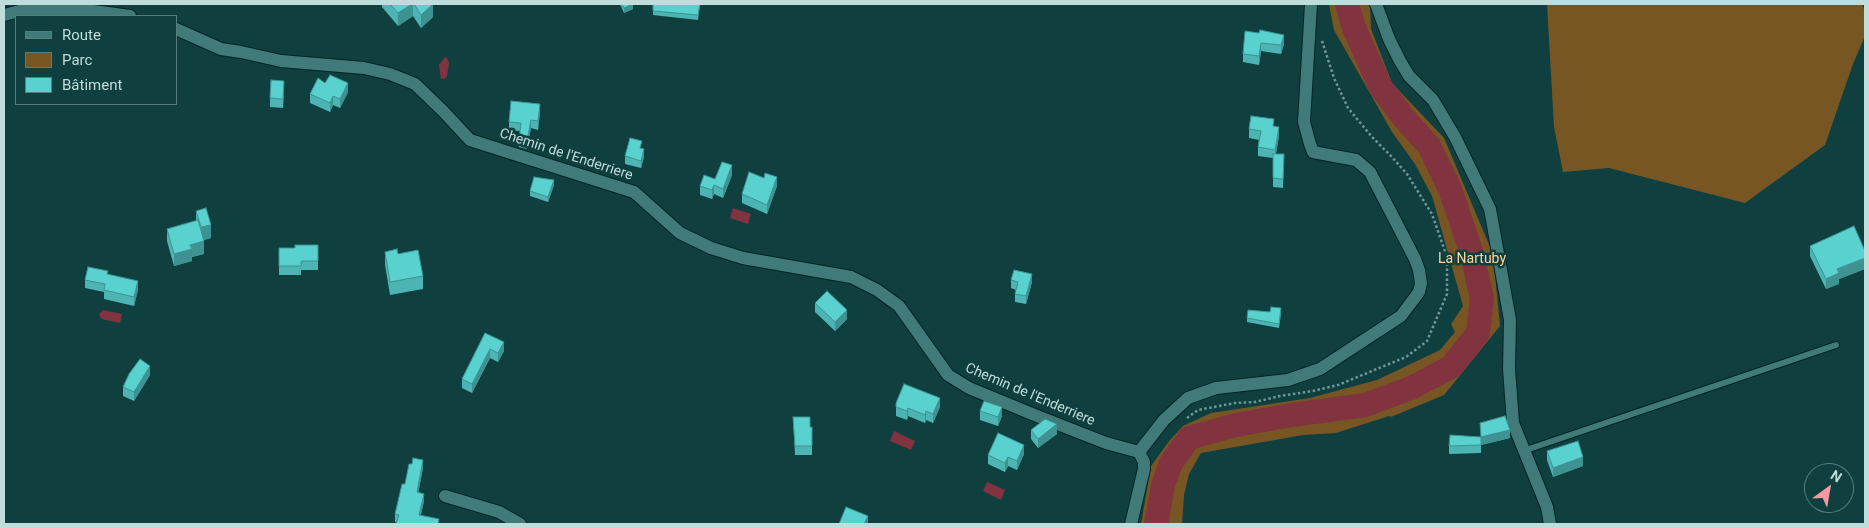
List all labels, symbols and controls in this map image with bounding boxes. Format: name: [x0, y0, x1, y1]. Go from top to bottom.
legend: [15, 15, 178, 105]
text: Route: [62, 26, 101, 44]
text: Parc: [62, 51, 92, 69]
text: Bâtiment: [62, 76, 122, 94]
street label: Chemin de l'Enderriere: [497, 126, 635, 184]
park label: La Nartuby: [1438, 251, 1506, 267]
street label: Chemin de l'Enderriere: [963, 360, 1097, 430]
north arrow: [1804, 463, 1854, 513]
text: N: [1828, 467, 1845, 486]

